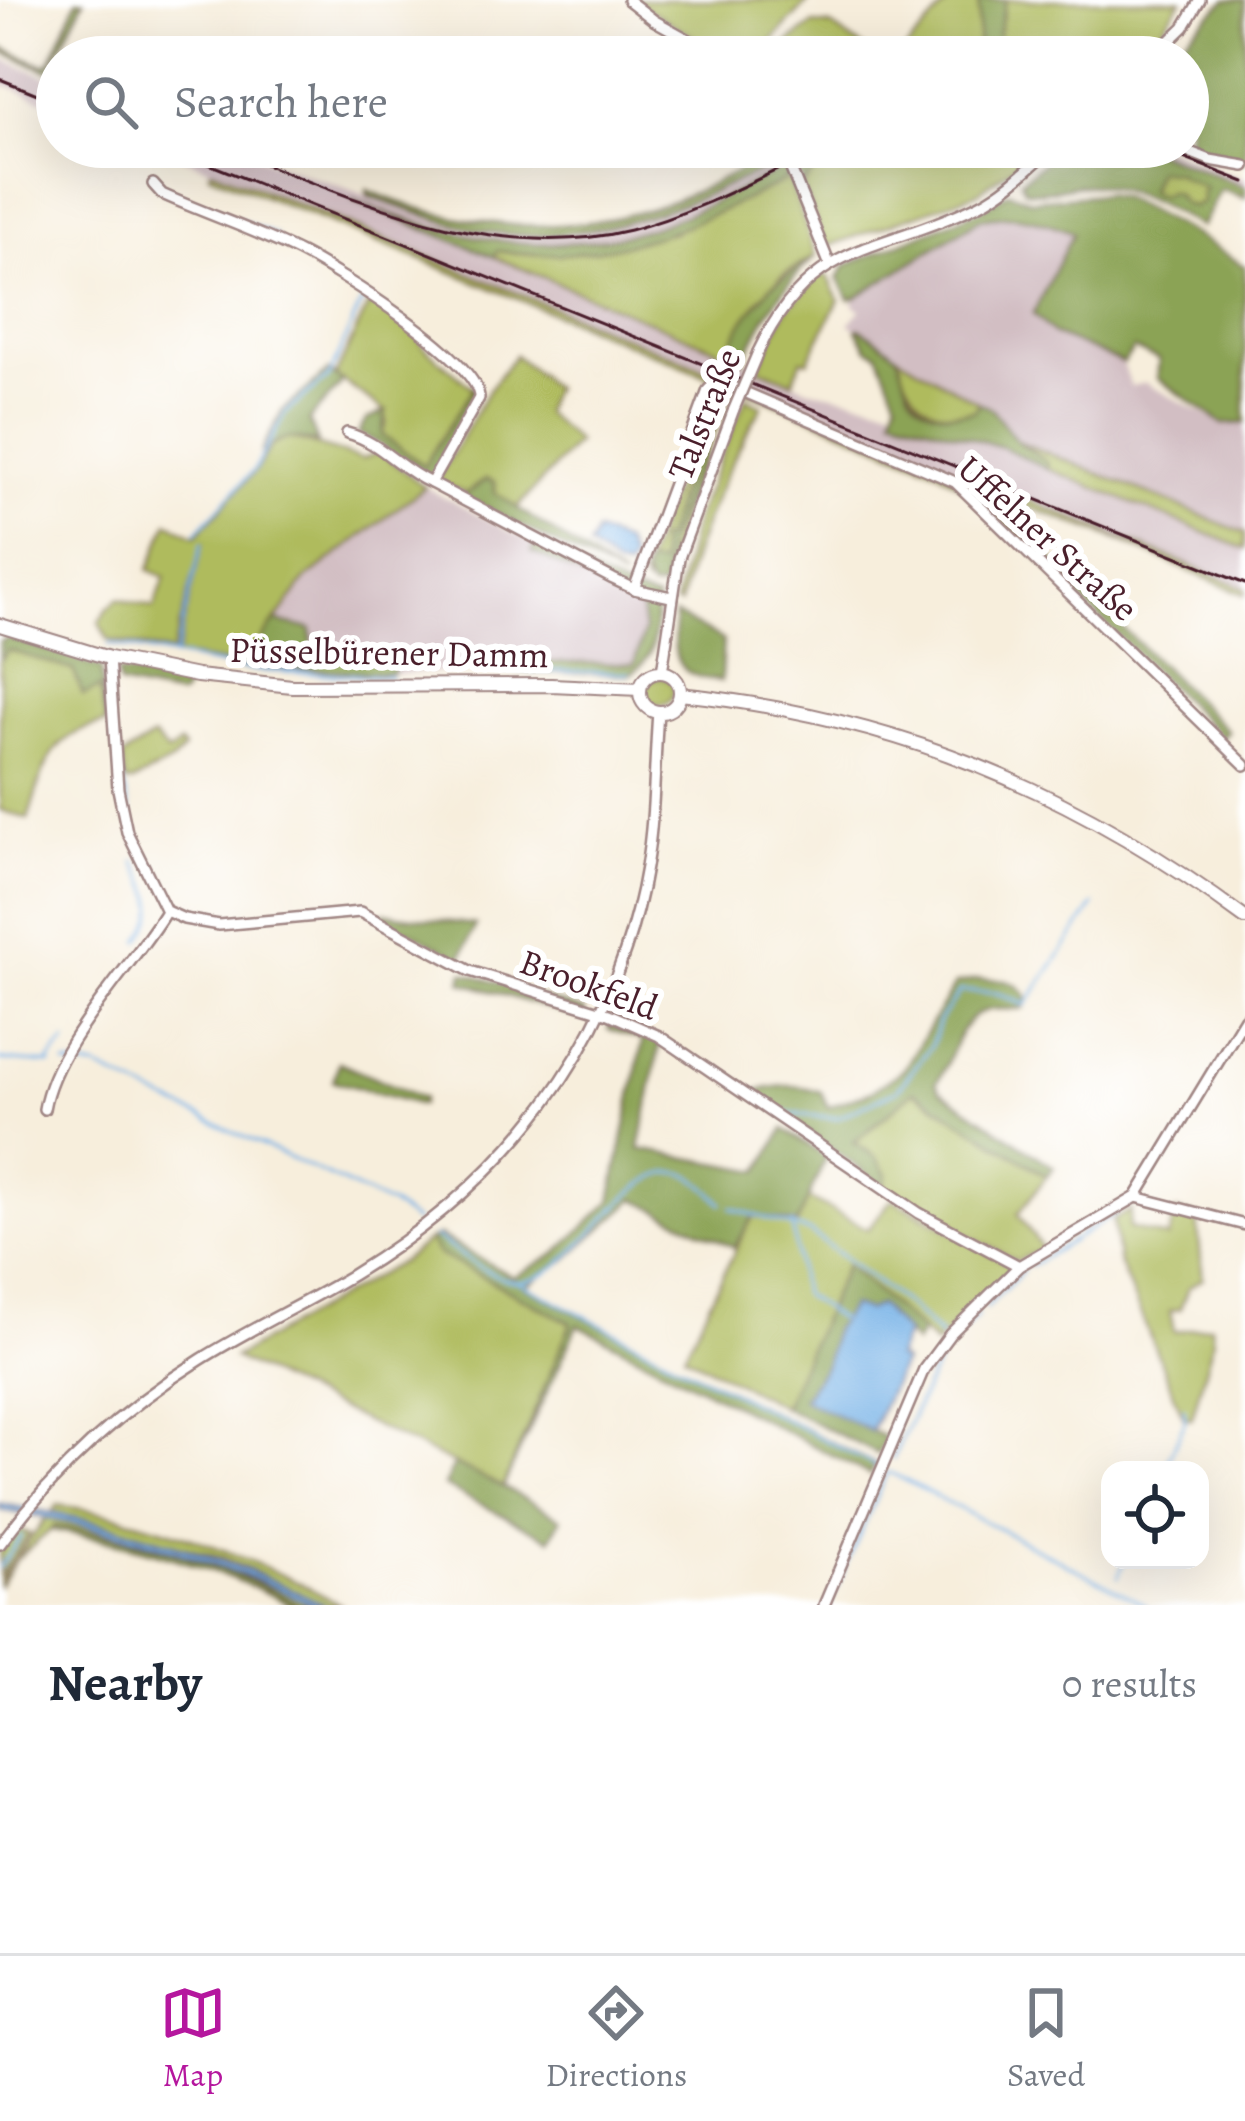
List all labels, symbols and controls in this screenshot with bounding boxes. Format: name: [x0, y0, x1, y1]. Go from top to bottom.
search box: [36, 36, 1209, 168]
icon: search: [78, 69, 144, 135]
text: Search here: [174, 71, 388, 133]
street label: Talstraße: [656, 341, 752, 487]
street label: Uffelner Straße: [947, 444, 1149, 632]
street label: Püsselbürener Damm: [229, 625, 549, 679]
street label: Brookfeld: [513, 936, 666, 1032]
map controls: [1101, 1461, 1209, 1569]
button: locate: [1101, 1461, 1209, 1569]
text: Nearby: [48, 1648, 202, 1718]
text: 0 results: [1062, 1657, 1197, 1710]
tab: Map: [160, 1980, 226, 2097]
tab: Directions: [546, 1980, 687, 2097]
tab: Saved: [1007, 1980, 1085, 2097]

